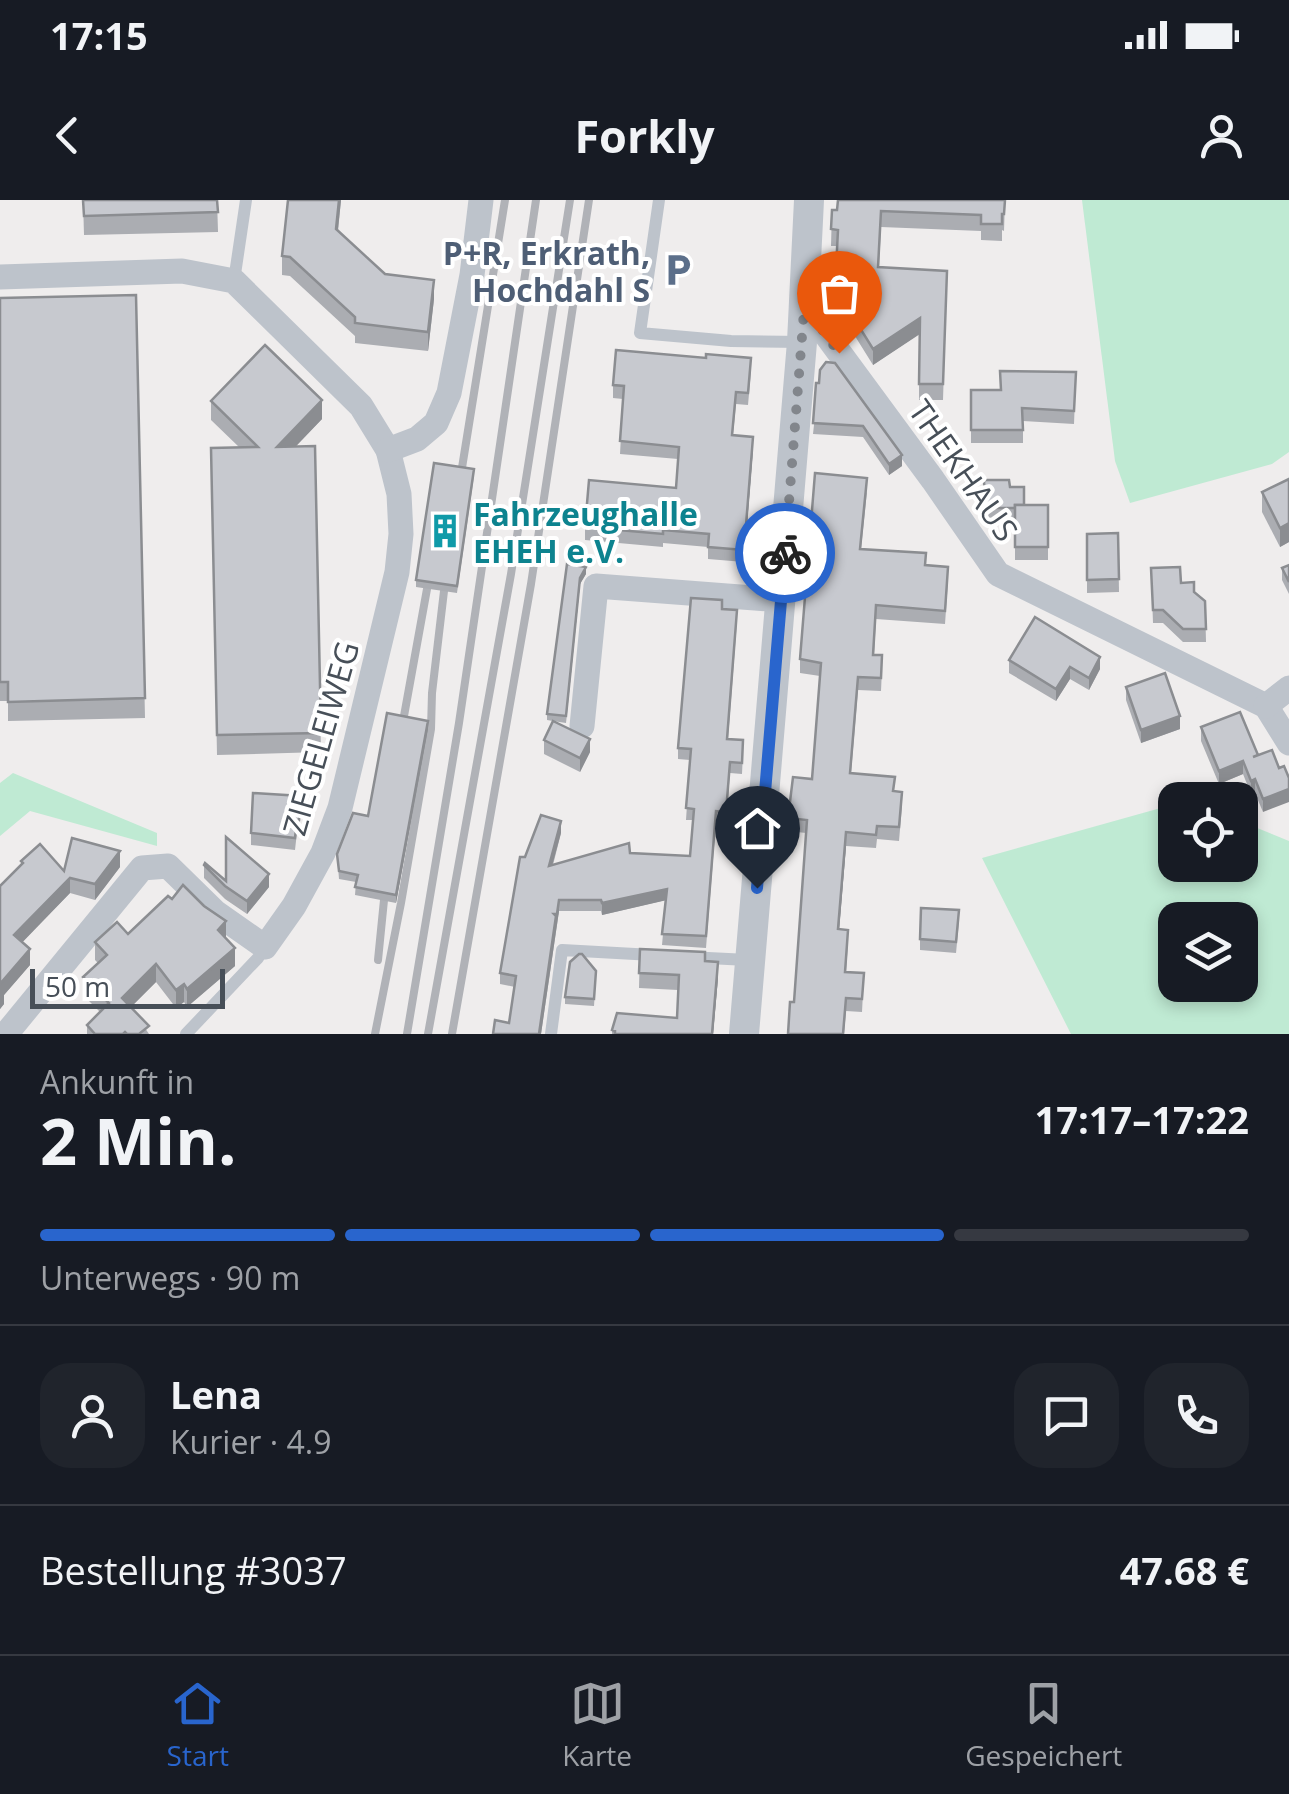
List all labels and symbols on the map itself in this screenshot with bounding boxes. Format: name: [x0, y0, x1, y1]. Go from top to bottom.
place label: P+R, Erkrath, Hochdahl S: [443, 231, 650, 311]
parking icon: P+R, Erkrath, Hochdahl S: [659, 251, 697, 289]
pin: [797, 251, 882, 354]
street label: THEKHAUS: [900, 391, 1028, 549]
place label: Fahrzeughalle EHEH e.V.: [473, 492, 698, 572]
courier: [735, 503, 835, 603]
building icon: Fahrzeughalle EHEH e.V.: [426, 512, 464, 550]
street label: ZIEGELEIWEG: [272, 636, 368, 840]
pin: [715, 786, 800, 889]
scale bar: [30, 964, 225, 1008]

